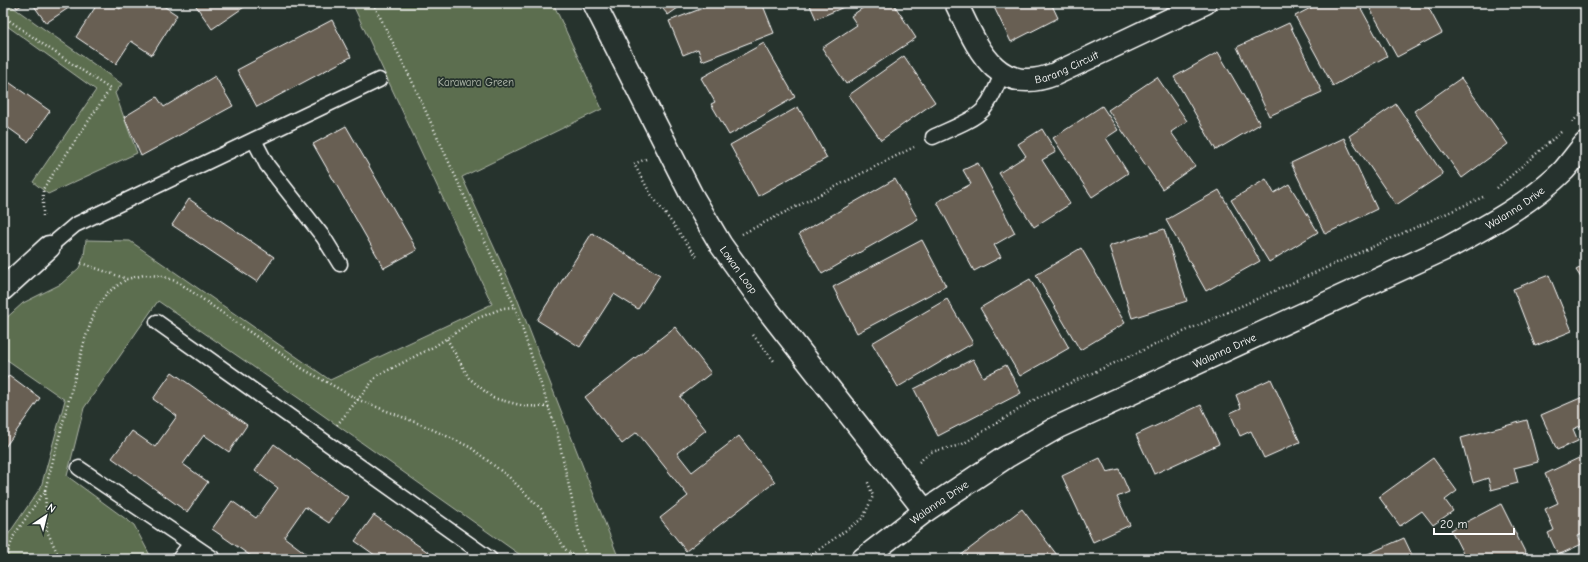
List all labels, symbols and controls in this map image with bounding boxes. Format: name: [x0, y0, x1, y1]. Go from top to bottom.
street label: Barang Circuit: [1034, 48, 1101, 86]
park label: Karawara Green: [438, 76, 514, 89]
street label: Walanna Drive: [1483, 183, 1547, 232]
street label: Lowan Loop: [717, 243, 761, 296]
street label: Walanna Drive: [1191, 330, 1258, 370]
street label: Walanna Drive: [907, 477, 971, 527]
north arrow: [26, 496, 66, 536]
text: N: [45, 501, 58, 516]
scale bar: [1434, 510, 1514, 536]
text: 20 m: [1440, 517, 1468, 531]

